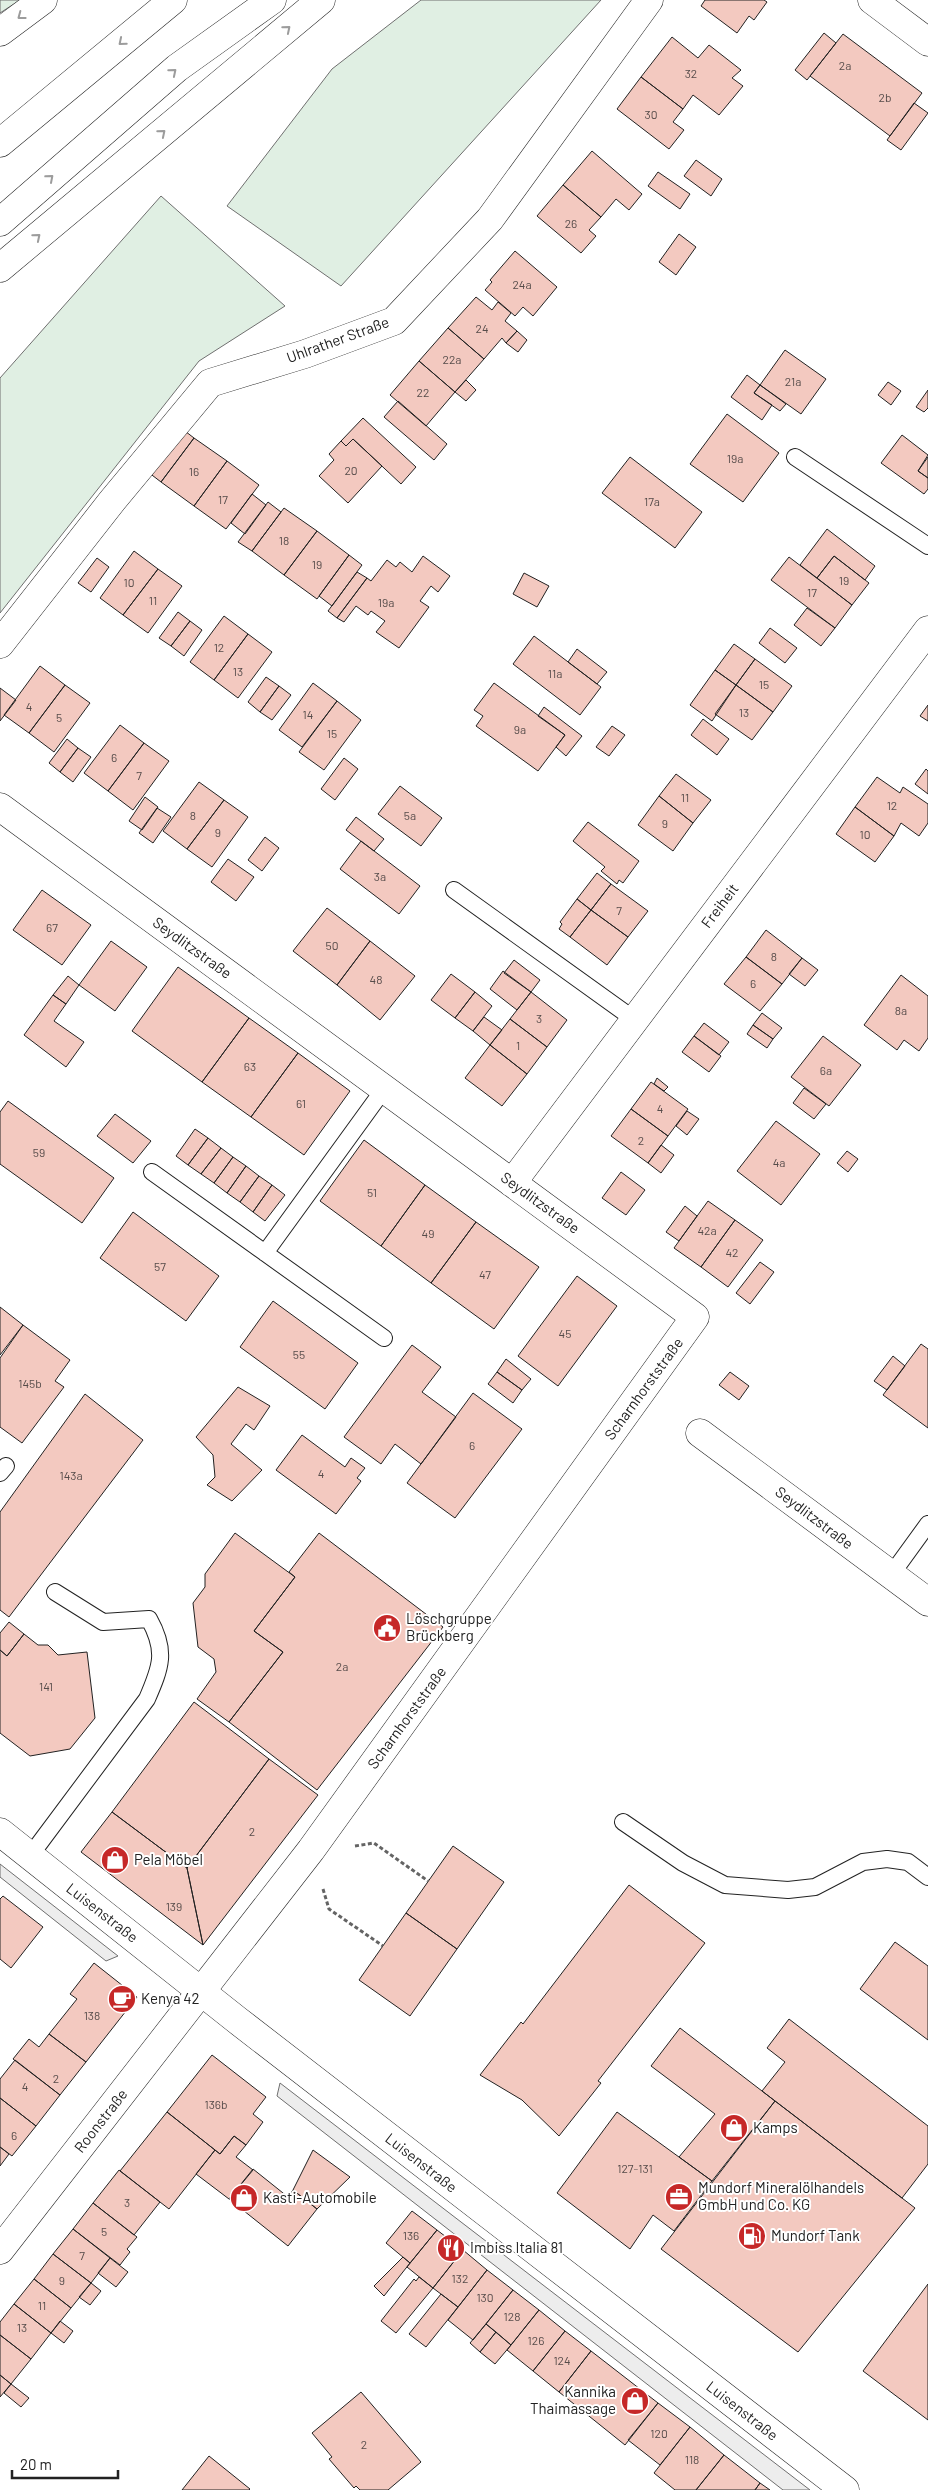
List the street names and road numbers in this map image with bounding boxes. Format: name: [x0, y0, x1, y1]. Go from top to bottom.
street label: Uhlrather Straße: [284, 312, 391, 366]
street label: Freiheit: [697, 880, 742, 931]
street label: Seydlitzstraße: [150, 913, 235, 982]
street label: Seydlitzstraße: [498, 1168, 583, 1237]
street label: Scharnhorststraße: [600, 1334, 686, 1443]
street label: Seydlitzstraße: [772, 1482, 857, 1552]
street label: Scharnhorststraße: [363, 1663, 449, 1772]
street label: Luisenstraße: [63, 1879, 142, 1946]
street label: Roonstraße: [70, 2085, 131, 2156]
street label: Luisenstraße: [382, 2129, 461, 2196]
street label: Luisenstraße: [703, 2377, 782, 2444]

